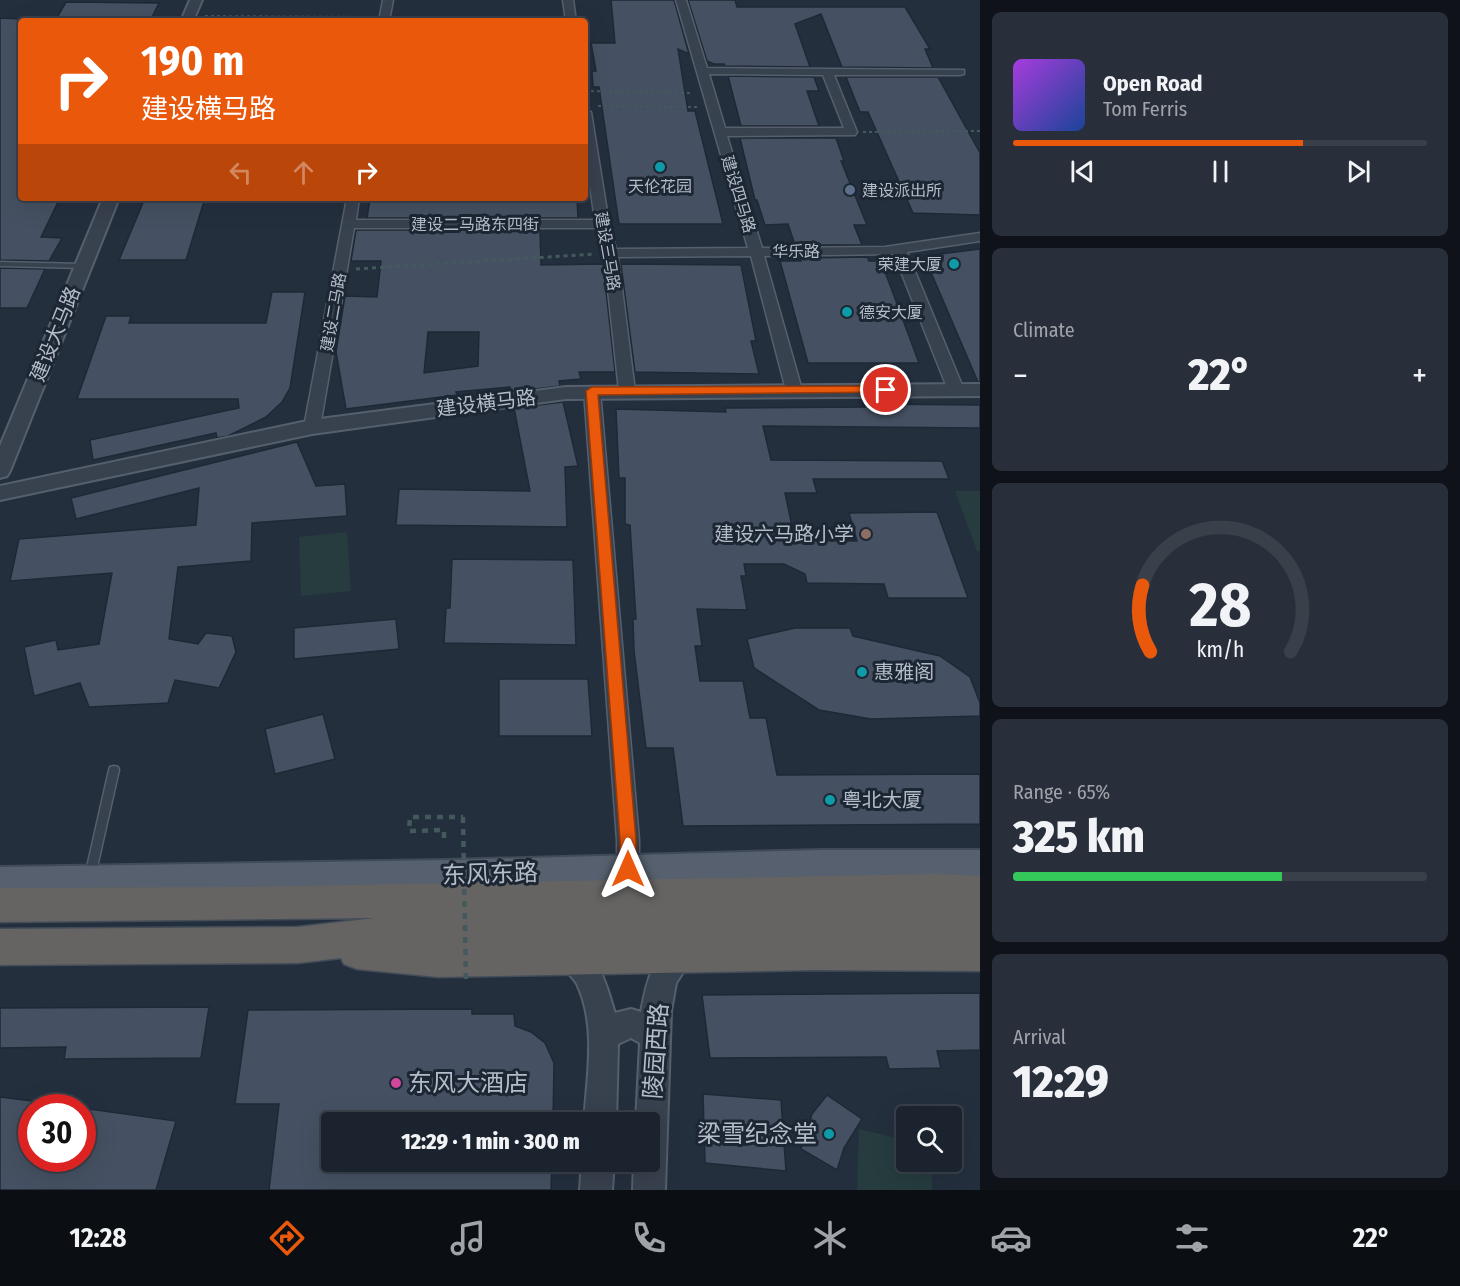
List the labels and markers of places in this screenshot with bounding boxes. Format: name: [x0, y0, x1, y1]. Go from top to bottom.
marker: 天伦花园: [653, 160, 667, 174]
place label: 天伦花园: [628, 177, 692, 196]
place label: 建设派出所: [862, 181, 942, 200]
marker: 建设派出所: [843, 183, 857, 197]
place label: 荣建大厦: [878, 255, 942, 274]
marker: 荣建大厦: [947, 257, 961, 271]
place label: 德安大厦: [859, 303, 923, 322]
marker: 德安大厦: [840, 305, 854, 319]
pin: [860, 364, 911, 415]
place label: 建设六马路小学: [714, 522, 854, 546]
marker: 建设六马路小学: [859, 527, 873, 541]
place label: 惠雅阁: [874, 660, 934, 684]
marker: 惠雅阁: [855, 665, 869, 679]
place label: 粤北大厦: [842, 788, 922, 812]
marker: 粤北大厦: [823, 793, 837, 807]
place label: 东风大酒店: [408, 1069, 528, 1097]
marker: 东风大酒店: [389, 1076, 403, 1090]
place label: 梁雪纪念堂: [697, 1120, 817, 1148]
marker: 梁雪纪念堂: [822, 1127, 836, 1141]

